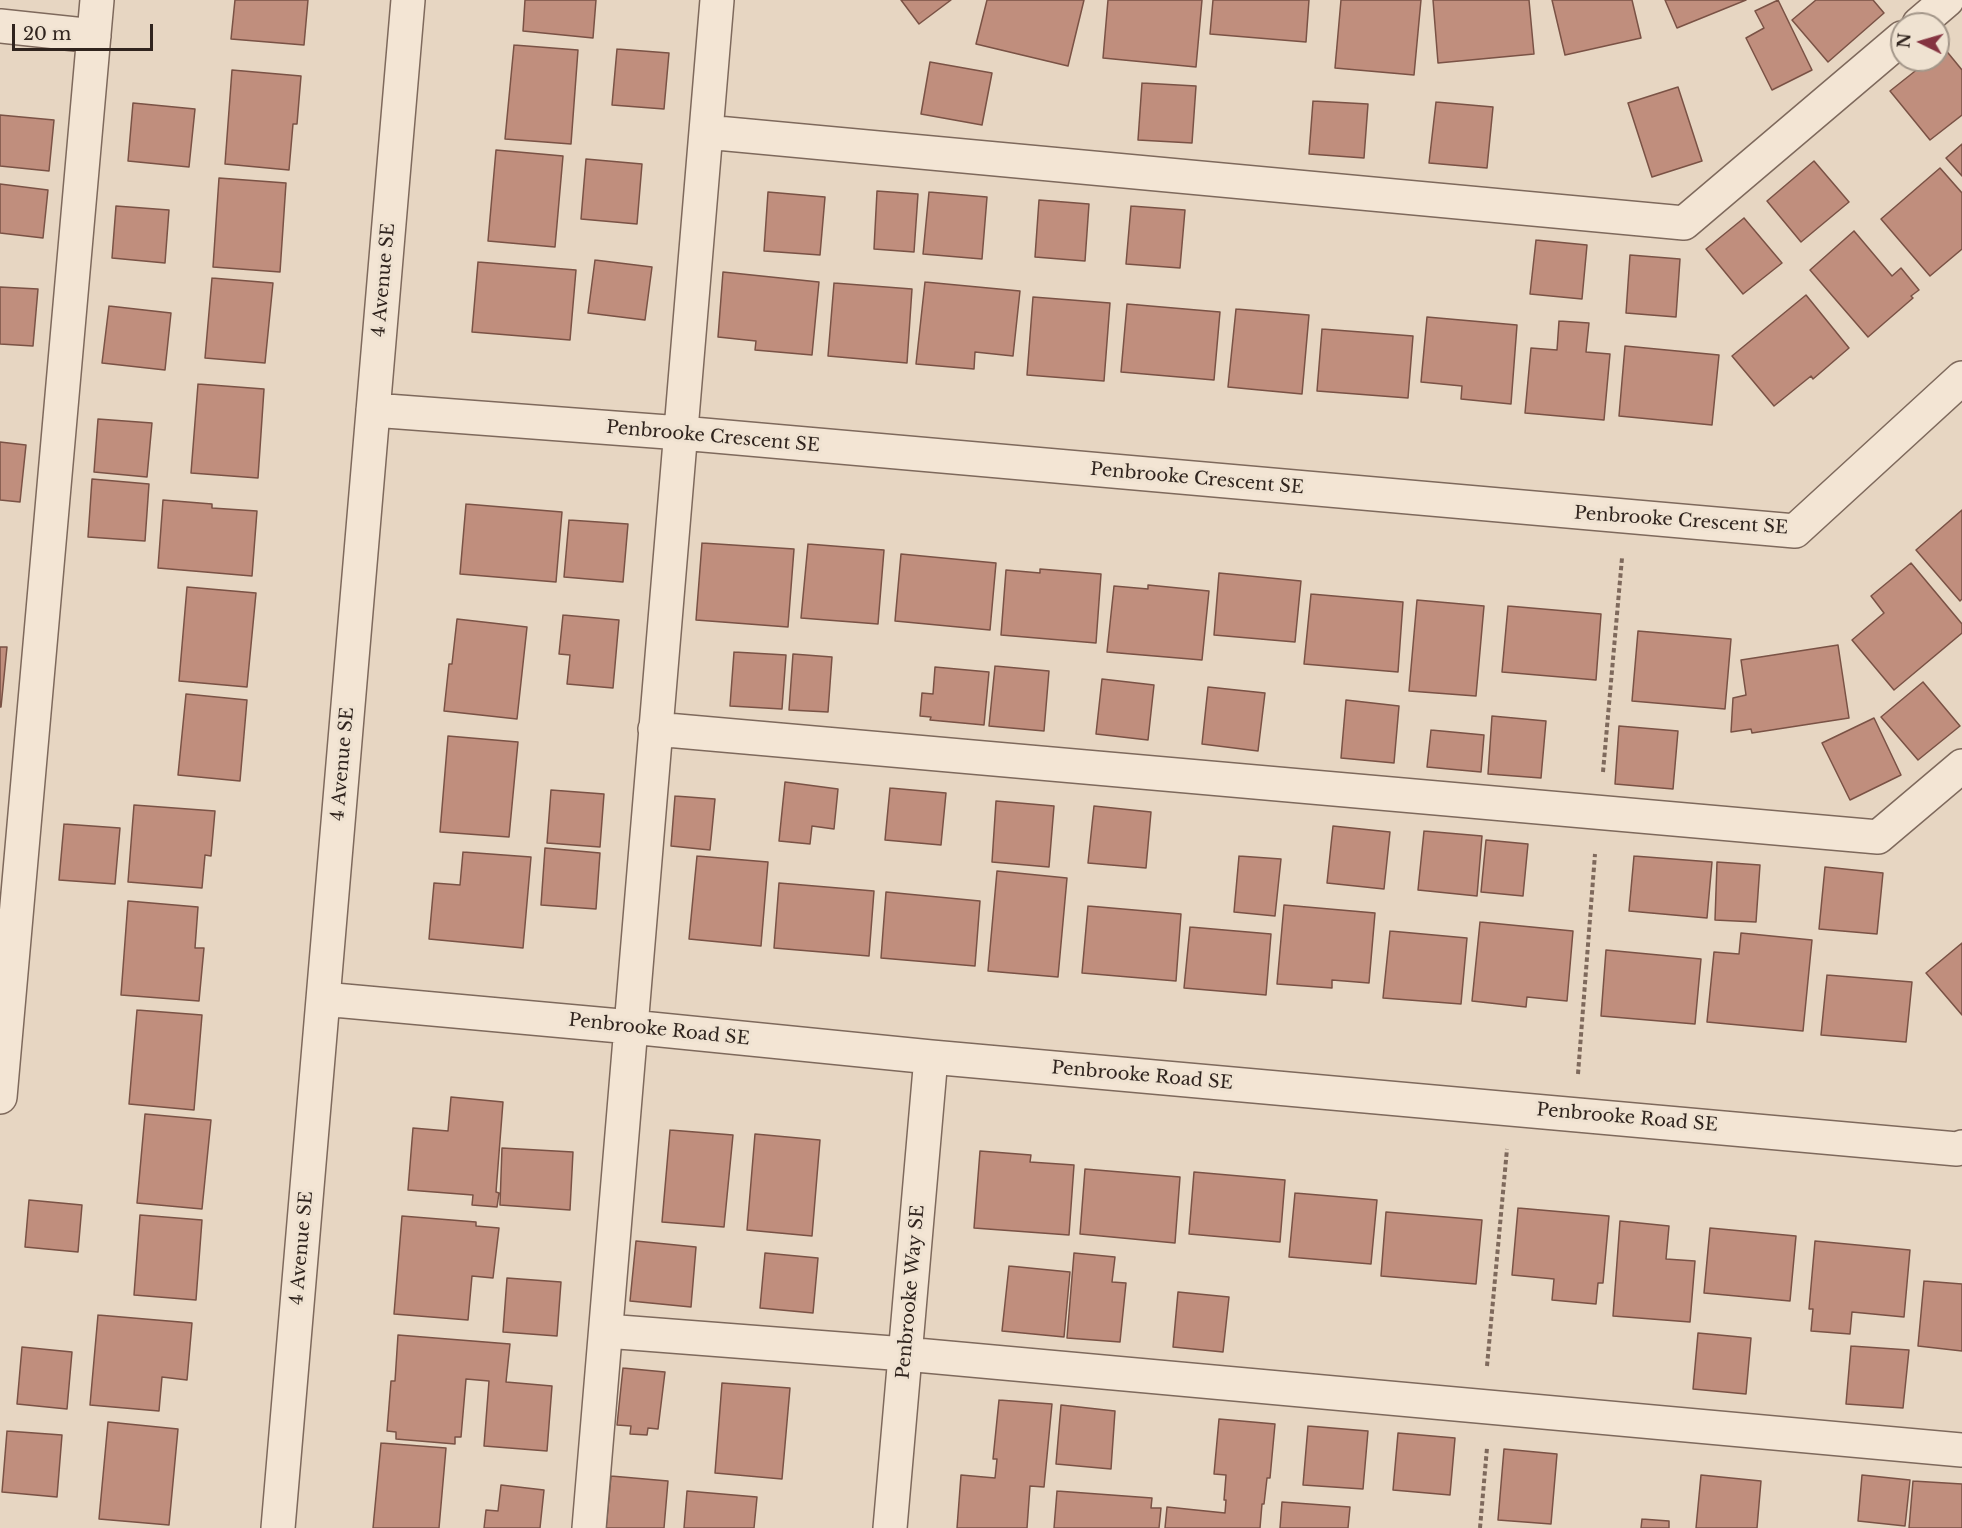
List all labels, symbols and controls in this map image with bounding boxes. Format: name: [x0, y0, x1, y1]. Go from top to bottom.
scale bar: [15, 12, 156, 50]
north arrow: [1890, 12, 1950, 72]
text: 20 m: [23, 23, 71, 45]
text: N: [1893, 32, 1915, 49]
street label: 4 Avenue SE: [368, 222, 400, 338]
street label: Penbrooke Crescent SE: [605, 417, 821, 457]
street label: Penbrooke Crescent SE: [1089, 459, 1305, 499]
street label: Penbrooke Crescent SE: [1573, 503, 1789, 539]
street label: 4 Avenue SE: [327, 706, 359, 822]
street label: Penbrooke Road SE: [567, 1010, 751, 1050]
street label: Penbrooke Road SE: [1050, 1057, 1234, 1095]
street label: Penbrooke Road SE: [1535, 1099, 1719, 1137]
street label: 4 Avenue SE: [286, 1190, 318, 1306]
street label: Penbrooke Way SE: [893, 1204, 929, 1380]

